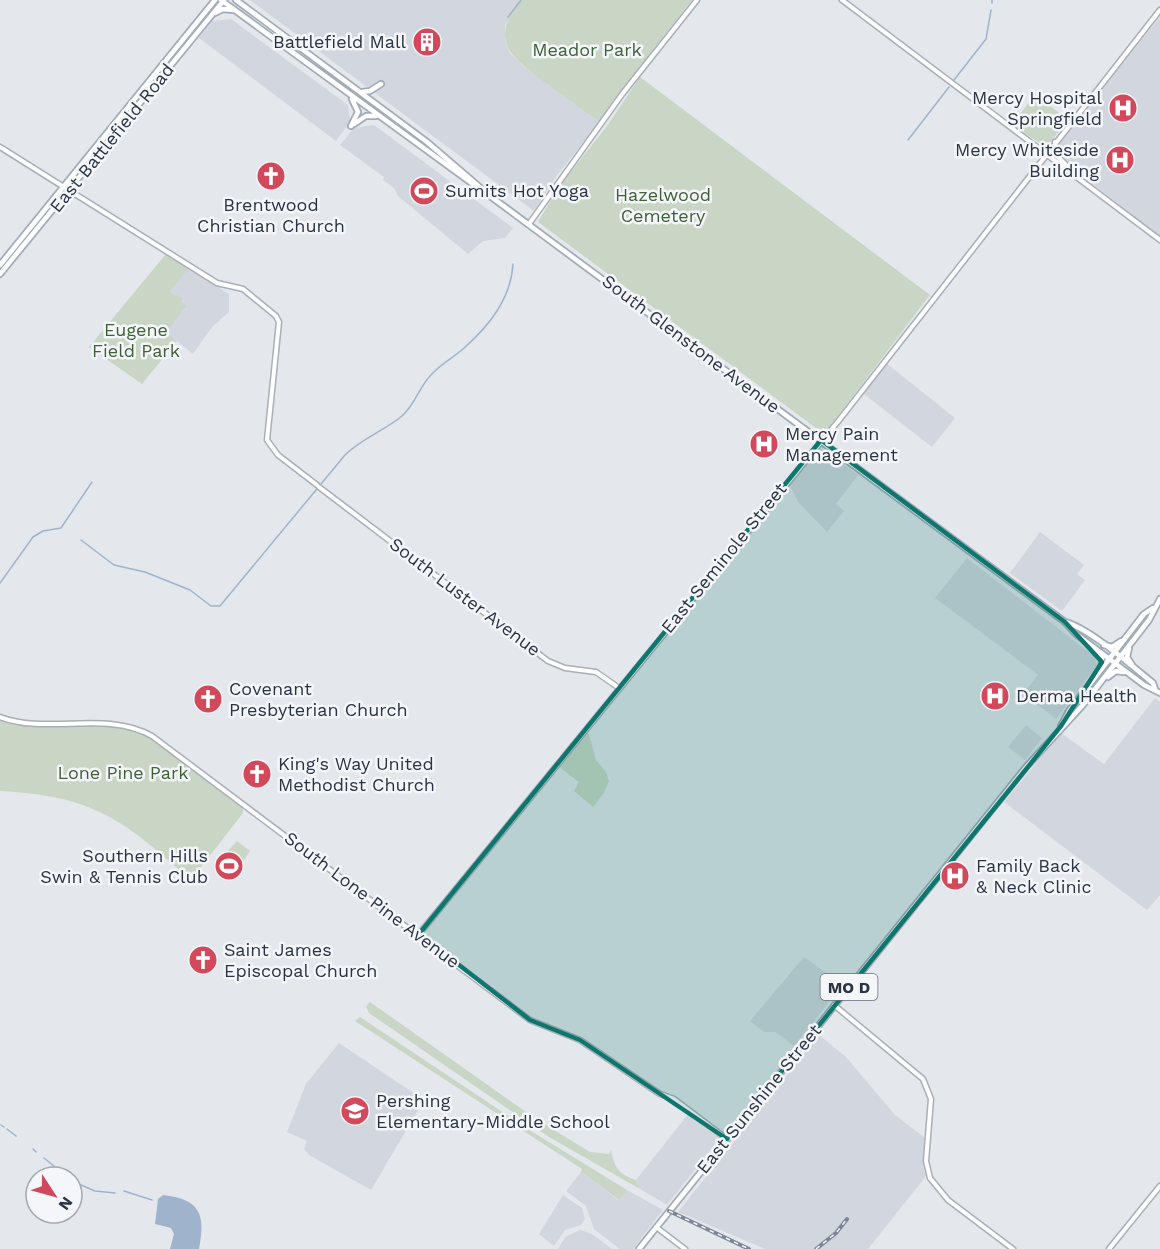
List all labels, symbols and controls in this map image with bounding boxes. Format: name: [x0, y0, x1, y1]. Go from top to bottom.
building icon: Battlefield Mall: [411, 26, 443, 58]
place label: Battlefield Mall: [273, 31, 406, 52]
park label: Meador Park: [532, 39, 642, 60]
street label: East Battlefield Road: [45, 59, 178, 216]
place label: Mercy Hospital Springfield: [972, 87, 1102, 129]
hospital icon: Mercy Hospital Springfield: [1107, 92, 1139, 124]
place label: Mercy Whiteside Building: [955, 139, 1099, 181]
hospital icon: Mercy Whiteside Building: [1104, 144, 1136, 176]
church icon: Brentwood Christian Church: [255, 160, 287, 192]
sports icon: Sumits Hot Yoga: [408, 175, 440, 207]
place label: Sumits Hot Yoga: [445, 180, 589, 201]
park label: Hazelwood Cemetery: [615, 184, 711, 226]
place label: Brentwood Christian Church: [197, 194, 345, 236]
street label: South Glenstone Avenue: [598, 270, 784, 417]
park label: Eugene Field Park: [92, 319, 180, 361]
place label: Mercy Pain Management: [785, 423, 898, 465]
hospital icon: Mercy Pain Management: [748, 428, 780, 460]
street label: East Seminole Street: [657, 478, 791, 637]
street label: South Luster Avenue: [386, 533, 545, 660]
place label: Covenant Presbyterian Church: [229, 678, 408, 720]
hospital icon: Derma Health: [979, 680, 1011, 712]
church icon: Covenant Presbyterian Church: [192, 683, 224, 715]
place label: Derma Health: [1016, 685, 1137, 706]
place label: King's Way United Methodist Church: [278, 753, 435, 795]
church icon: King's Way United Methodist Church: [241, 758, 273, 790]
park label: Lone Pine Park: [57, 762, 189, 783]
street label: South Lone Pine Avenue: [281, 827, 464, 972]
place label: Southern Hills Swin & Tennis Club: [40, 845, 208, 887]
sports icon: Southern Hills Swin & Tennis Club: [213, 850, 245, 882]
place label: Family Back & Neck Clinic: [976, 855, 1092, 897]
hospital icon: Family Back & Neck Clinic: [939, 860, 971, 892]
place label: Saint James Episcopal Church: [224, 939, 377, 981]
church icon: Saint James Episcopal Church: [187, 944, 219, 976]
road number: MO D: [820, 974, 878, 1000]
street label: East Sunshine Street: [692, 1020, 826, 1177]
place label: Pershing Elementary-Middle School: [376, 1090, 610, 1132]
school or university icon: Pershing Elementary-Middle School: [339, 1095, 371, 1127]
north arrow: [24, 1165, 84, 1225]
text: N: [55, 1193, 77, 1214]

